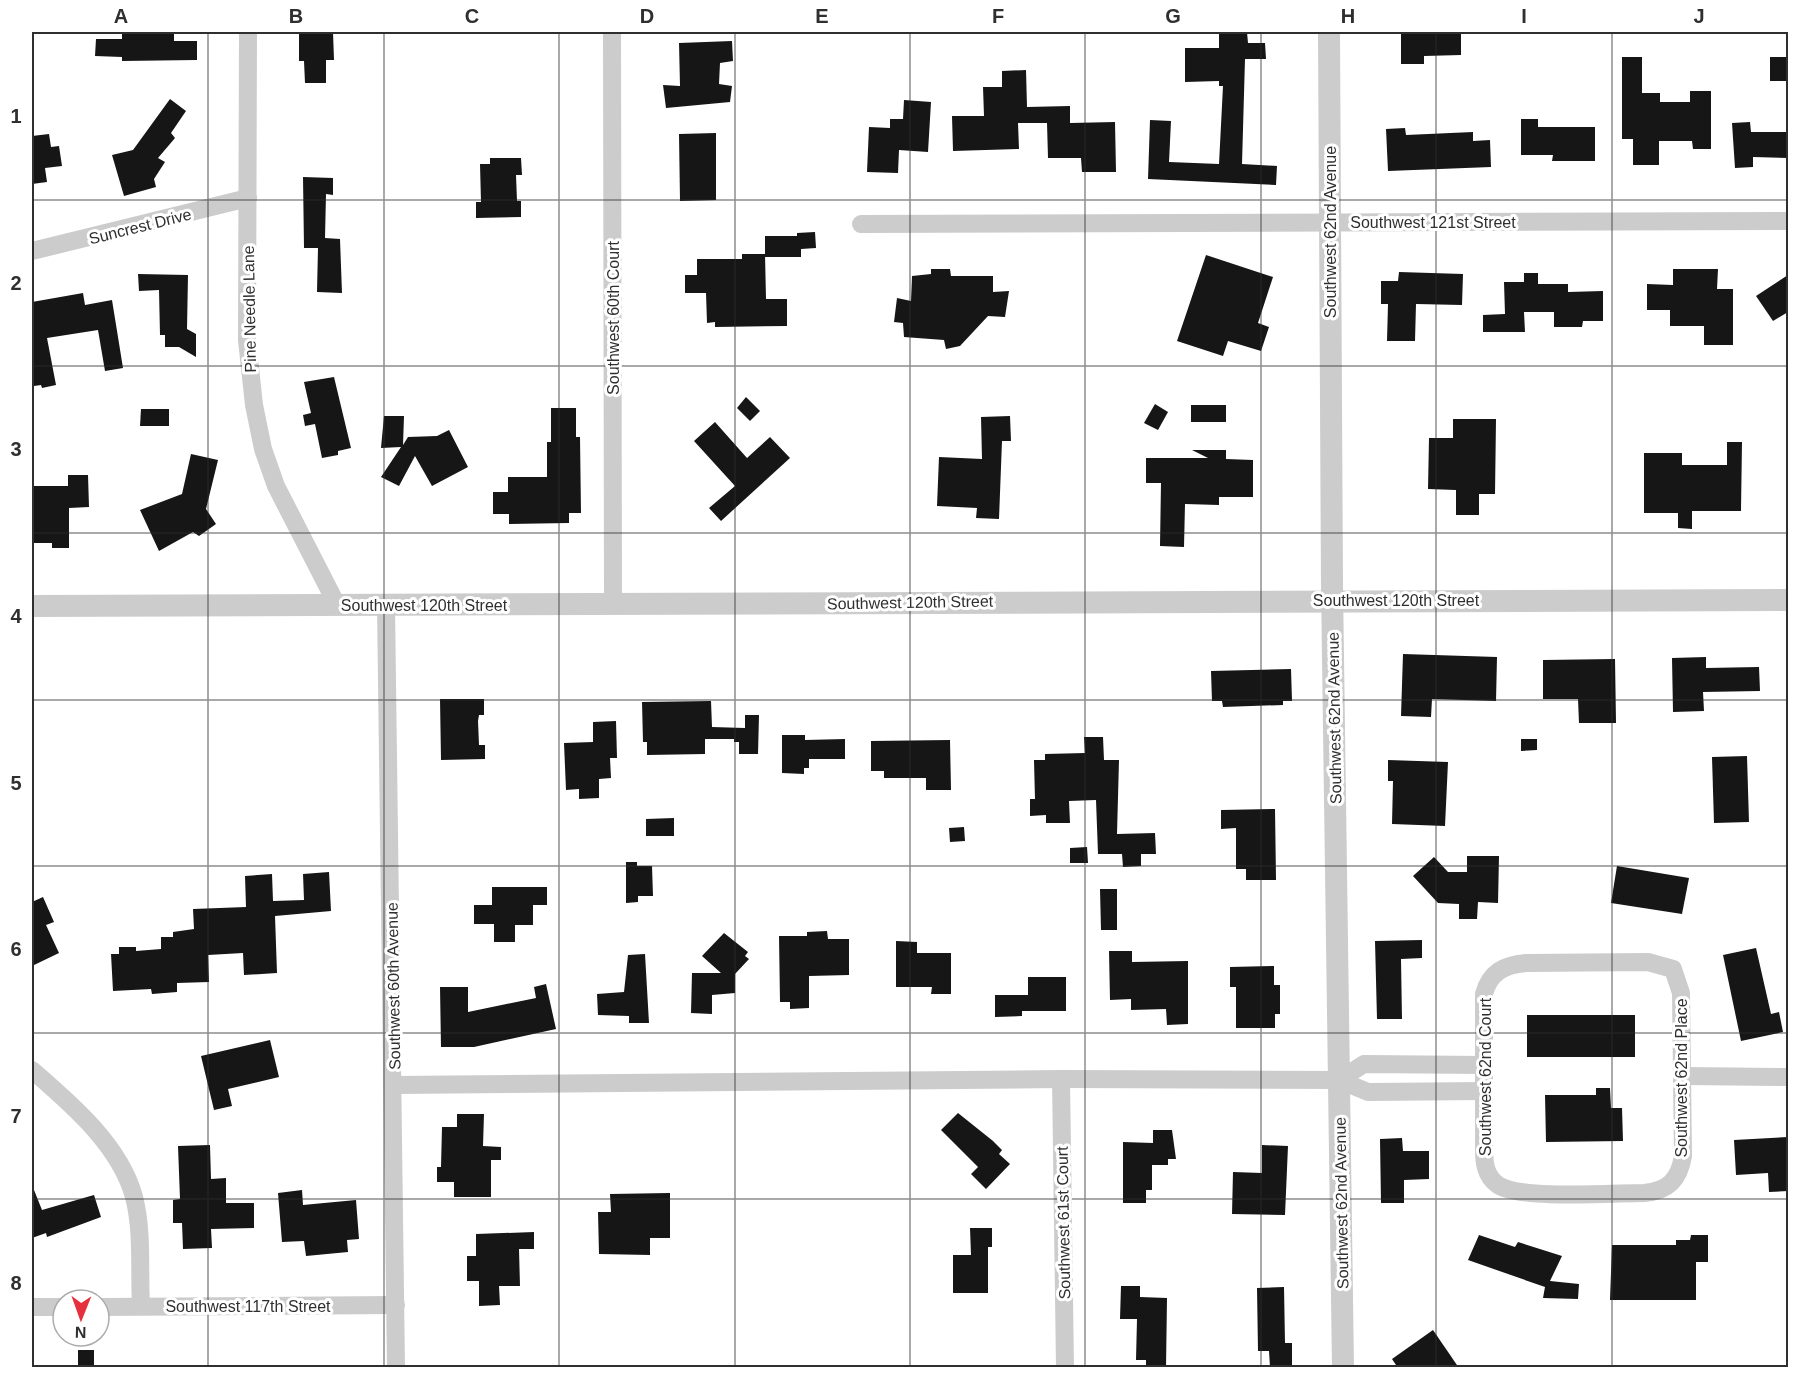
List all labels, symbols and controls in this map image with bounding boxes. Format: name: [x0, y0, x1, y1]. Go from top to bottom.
text: A: [114, 5, 128, 27]
text: B: [289, 5, 303, 27]
text: C: [465, 5, 479, 27]
text: D: [640, 5, 654, 27]
text: E: [815, 5, 829, 27]
text: F: [992, 5, 1004, 27]
text: G: [1165, 5, 1181, 27]
text: H: [1341, 5, 1355, 27]
text: I: [1521, 5, 1527, 27]
text: J: [1693, 5, 1705, 27]
text: 1: [10, 105, 22, 127]
street label: Southwest 62nd Avenue: [1322, 146, 1339, 318]
street label: Suncrest Drive: [87, 206, 193, 247]
street label: Southwest 121st Street: [1350, 214, 1516, 231]
street label: Southwest 60th Court: [605, 241, 622, 395]
street label: Pine Needle Lane: [240, 245, 259, 373]
text: 2: [10, 272, 22, 294]
text: 3: [10, 438, 22, 460]
street label: Southwest 120th Street: [1313, 592, 1480, 609]
street label: Southwest 120th Street: [827, 593, 994, 612]
street label: Southwest 120th Street: [341, 597, 508, 614]
text: 4: [10, 605, 22, 627]
street label: Southwest 62nd Avenue: [1324, 632, 1345, 804]
text: 5: [10, 772, 22, 794]
street label: Southwest 60th Avenue: [384, 902, 403, 1070]
text: 6: [10, 938, 22, 960]
street label: Southwest 62nd Court: [1477, 997, 1494, 1156]
street label: Southwest 62nd Place: [1673, 998, 1690, 1158]
text: 7: [10, 1105, 22, 1127]
street label: Southwest 62nd Avenue: [1331, 1117, 1352, 1289]
street label: Southwest 61st Court: [1054, 1146, 1073, 1300]
text: 8: [10, 1272, 22, 1294]
north arrow: [51, 1288, 111, 1348]
street label: Southwest 117th Street: [165, 1298, 331, 1315]
text: N: [75, 1324, 87, 1341]

